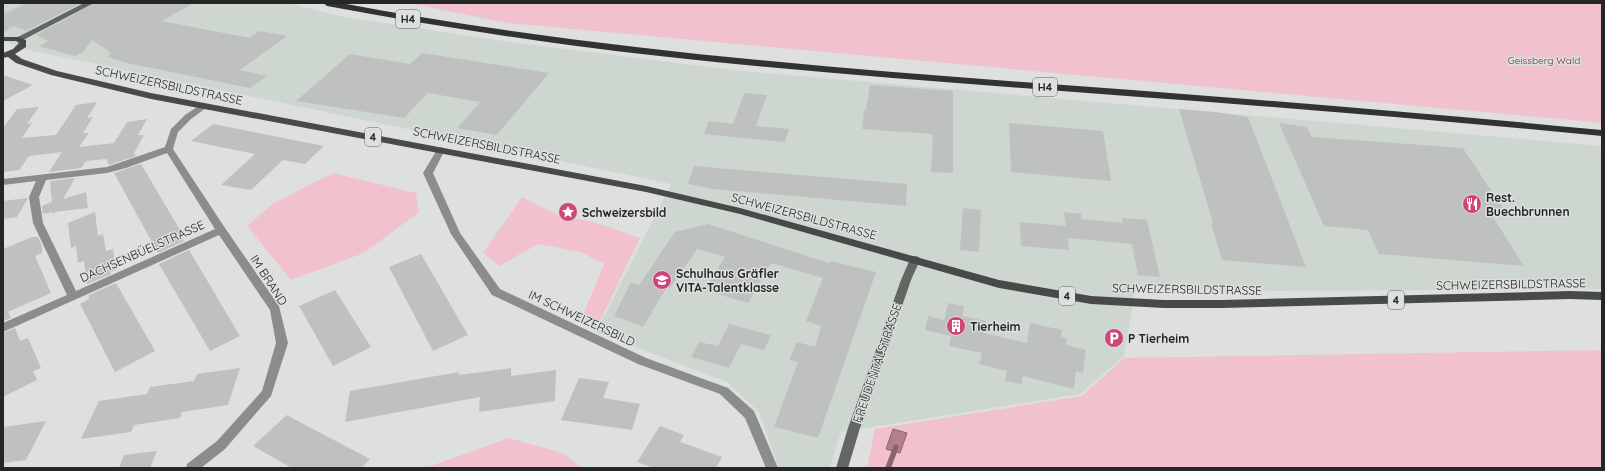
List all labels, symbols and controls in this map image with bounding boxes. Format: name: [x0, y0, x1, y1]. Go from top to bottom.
road number: H4: [396, 10, 420, 28]
park label: Geissberg Wald: [1508, 54, 1580, 67]
street label: SCHWEIZERSBILDSTRASSE: [94, 62, 244, 108]
road number: H4: [1033, 78, 1057, 96]
street label: SCHWEIZERSBILDSTRASSE: [412, 123, 562, 167]
road number: 4: [365, 128, 381, 146]
street label: SCHWEIZERSBILDSTRASSE: [730, 189, 879, 243]
place label: Rest. Buechbrunnen: [1486, 190, 1570, 219]
restaurant icon: Rest. Buechbrunnen: [1461, 193, 1483, 215]
place icon: Schweizersbild: [557, 201, 579, 223]
place label: Schweizersbild: [582, 205, 666, 220]
street label: DACHSENBÜELSTRASSE: [77, 217, 207, 285]
street label: IM BRAND: [247, 252, 291, 308]
place label: Schulhaus Gräfler VITA-Talentklasse: [676, 266, 779, 295]
school or university icon: Schulhaus Gräfler VITA-Talentklasse: [651, 269, 673, 291]
street label: SCHWEIZERSBILDSTRASSE: [1436, 275, 1586, 293]
street label: SCHWEIZERSBILDSTRASSE: [1112, 280, 1262, 298]
street label: IM SCHWEIZERSBILD: [526, 287, 638, 349]
road number: 4: [1059, 287, 1075, 305]
road number: 4: [1388, 291, 1404, 309]
street label: FREUDENTALSTRASSE: [850, 301, 905, 425]
building icon: Tierheim: [945, 315, 967, 337]
place label: Tierheim: [970, 319, 1021, 334]
parking icon: P Tierheim: [1103, 327, 1125, 349]
place label: P Tierheim: [1128, 331, 1189, 346]

